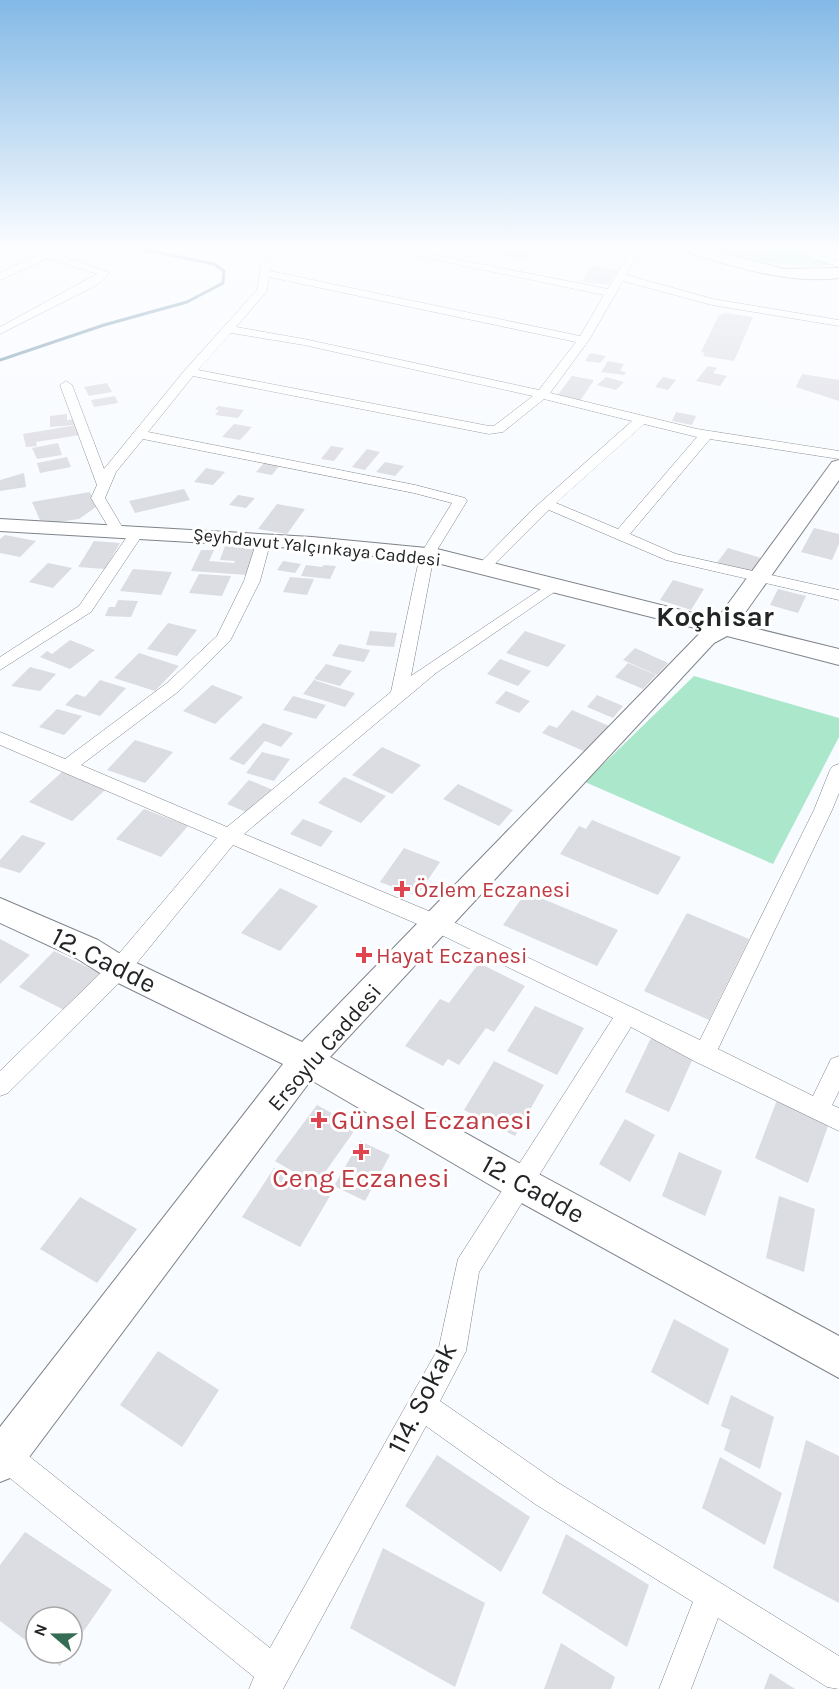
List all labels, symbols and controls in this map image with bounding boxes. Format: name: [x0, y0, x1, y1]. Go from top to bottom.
street label: Şeyhdavut Yalçınkaya Caddesi: [192, 523, 442, 571]
district label: Koçhisar: [656, 600, 774, 633]
place label: Özlem Eczanesi: [414, 877, 571, 903]
marker: Özlem Eczanesi: [395, 882, 409, 896]
street label: 12. Cadde: [46, 920, 162, 1000]
place label: Hayat Eczanesi: [376, 943, 528, 969]
marker: Hayat Eczanesi: [357, 948, 371, 962]
street label: Ersoylu Caddesi: [262, 979, 387, 1117]
place label: Günsel Eczanesi: [331, 1104, 532, 1136]
marker: Günsel Eczanesi: [312, 1113, 326, 1127]
marker: Ceng Eczanesi: [354, 1145, 368, 1159]
street label: 12. Cadde: [476, 1148, 590, 1230]
place label: Ceng Eczanesi: [272, 1162, 450, 1194]
street label: 114. Sokak: [380, 1337, 464, 1459]
north arrow: [24, 1605, 84, 1665]
text: N: [29, 1621, 51, 1639]

